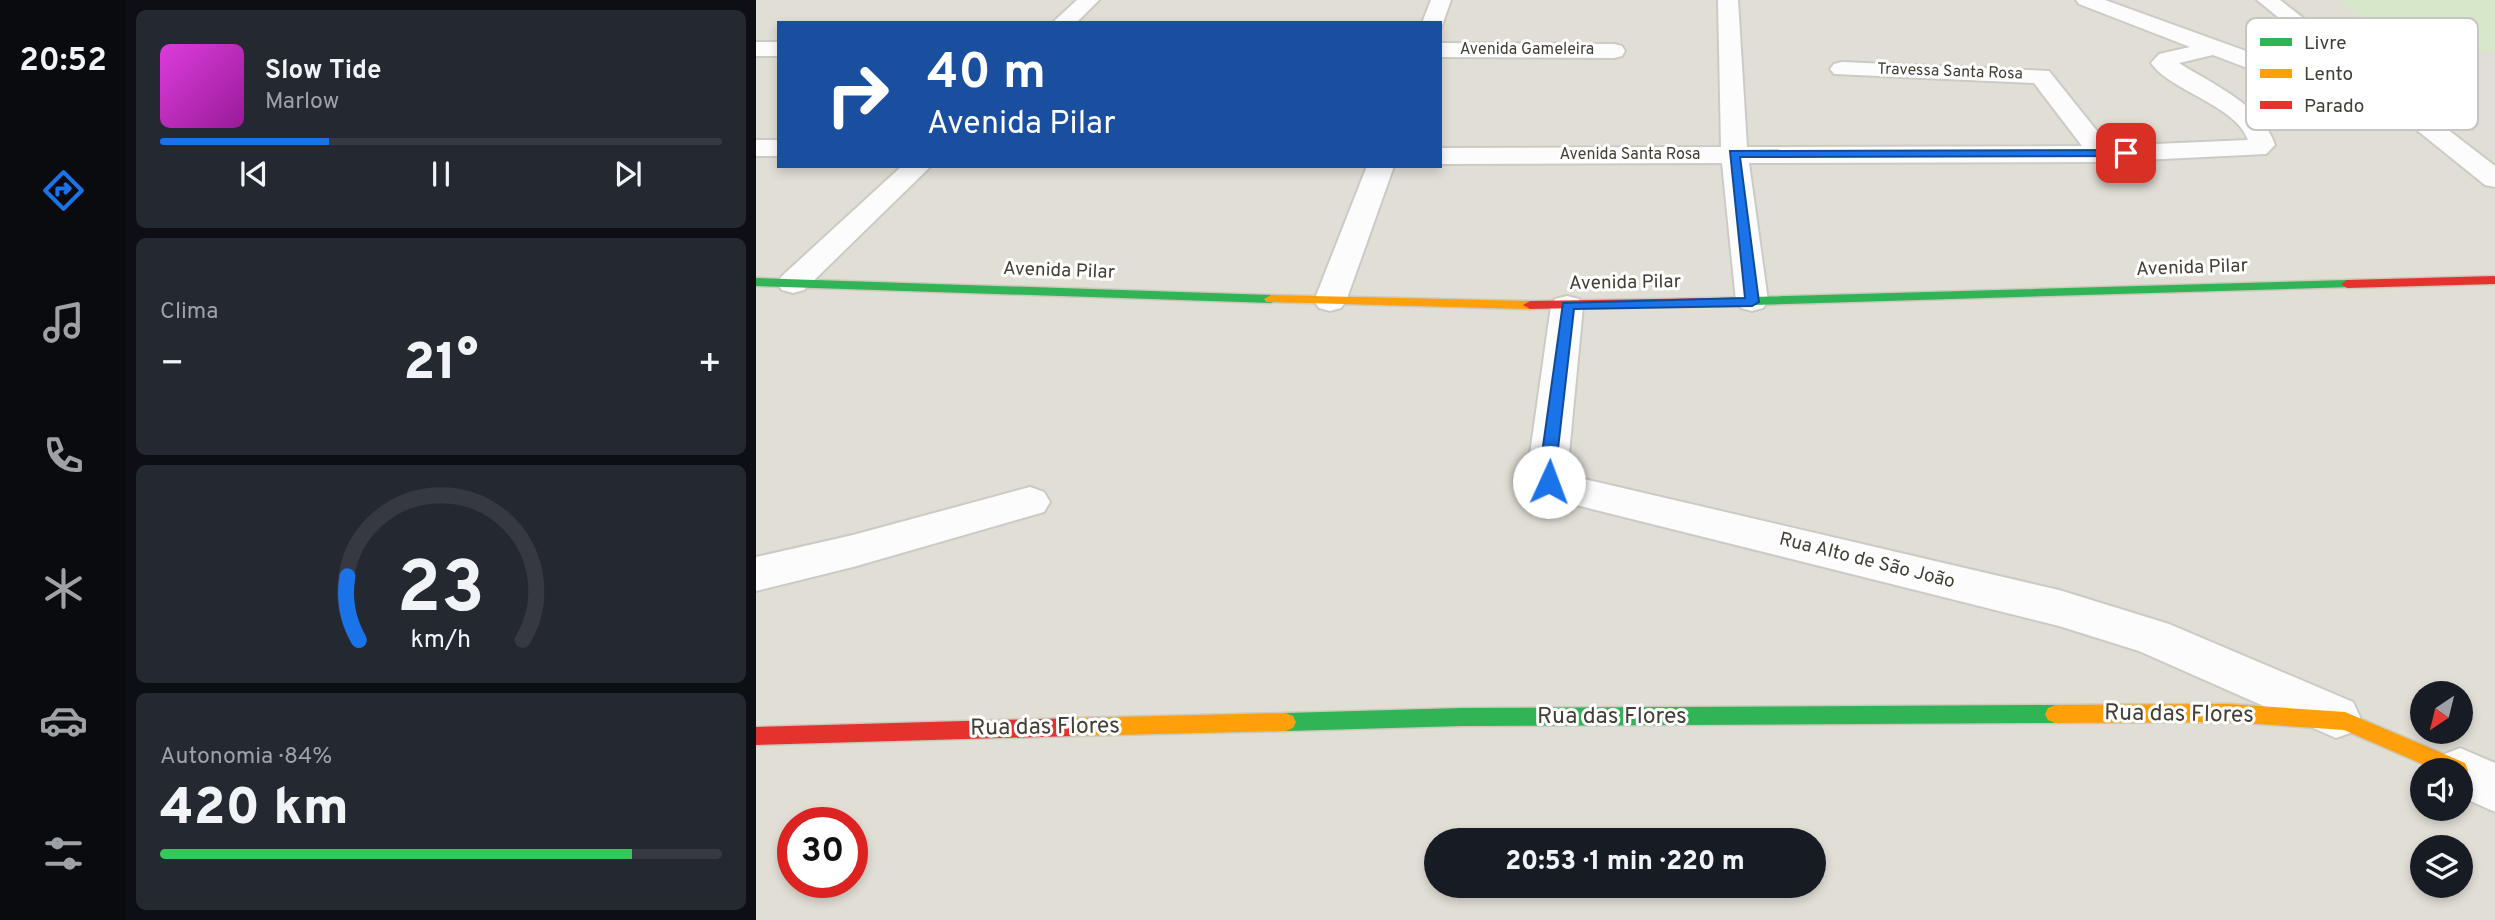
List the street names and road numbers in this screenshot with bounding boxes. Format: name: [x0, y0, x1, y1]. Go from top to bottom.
street label: Avenida Gameleira: [1460, 40, 1594, 60]
street label: Travessa Santa Rosa: [1877, 59, 2023, 85]
street label: Avenida Santa Rosa: [1560, 145, 1701, 165]
street label: Avenida Pilar: [2136, 254, 2249, 282]
street label: Avenida Pilar: [1003, 257, 1116, 285]
street label: Avenida Pilar: [1569, 270, 1682, 296]
street label: Rua Alto de São João: [1777, 528, 1957, 594]
street label: Rua das Flores: [2104, 699, 2254, 731]
street label: Rua das Flores: [1537, 703, 1687, 732]
street label: Rua das Flores: [970, 712, 1120, 744]

